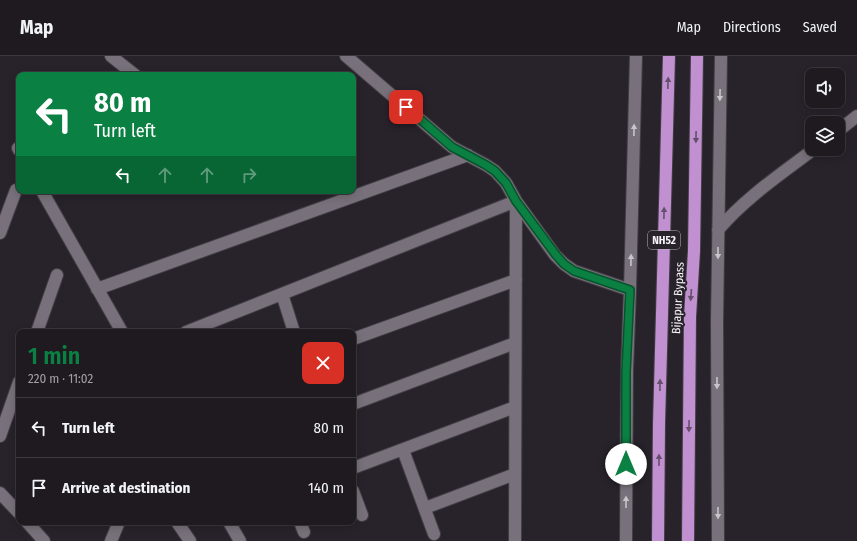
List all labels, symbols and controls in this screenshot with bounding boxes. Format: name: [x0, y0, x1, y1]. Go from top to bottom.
text: Map: [20, 16, 53, 39]
text: Map: [677, 19, 701, 36]
text: Directions: [723, 19, 781, 36]
text: Saved: [803, 19, 837, 36]
map controls: [805, 68, 845, 156]
button: sound: [805, 68, 845, 108]
one-way arrow: [665, 76, 671, 89]
text: 80 m: [94, 86, 151, 119]
icon: left: [28, 88, 80, 140]
one-way arrow: [717, 89, 723, 102]
pin: [389, 90, 423, 124]
icon: arrive: [395, 96, 417, 118]
button: layers: [805, 116, 845, 156]
text: Turn left: [94, 120, 156, 142]
one-way arrow: [631, 123, 637, 136]
one-way arrow: [693, 131, 699, 144]
icon: left: [112, 164, 134, 186]
icon: ahead: [154, 164, 176, 186]
icon: ahead: [196, 164, 218, 186]
icon: right: [238, 164, 260, 186]
one-way arrow: [661, 207, 668, 219]
road number: NH52: [648, 231, 680, 249]
one-way arrow: [715, 247, 721, 260]
one-way arrow: [628, 253, 634, 266]
street label: Bijapur Bypass: [669, 262, 687, 334]
one-way arrow: [688, 289, 695, 301]
text: 1 min: [28, 342, 80, 370]
button: close: [302, 342, 344, 384]
text: 220 m · 11:02: [28, 371, 93, 386]
one-way arrow: [714, 377, 720, 390]
one-way arrow: [657, 378, 663, 391]
icon: left: [28, 417, 50, 439]
text: Turn left: [62, 419, 115, 437]
text: 80 m: [314, 419, 344, 437]
one-way arrow: [686, 420, 692, 433]
position arrow: [605, 443, 647, 485]
one-way arrow: [656, 453, 662, 466]
icon: arrive: [28, 477, 50, 499]
text: Arrive at destination: [62, 479, 190, 497]
text: 140 m: [308, 479, 344, 497]
one-way arrow: [623, 495, 629, 508]
one-way arrow: [715, 507, 721, 520]

